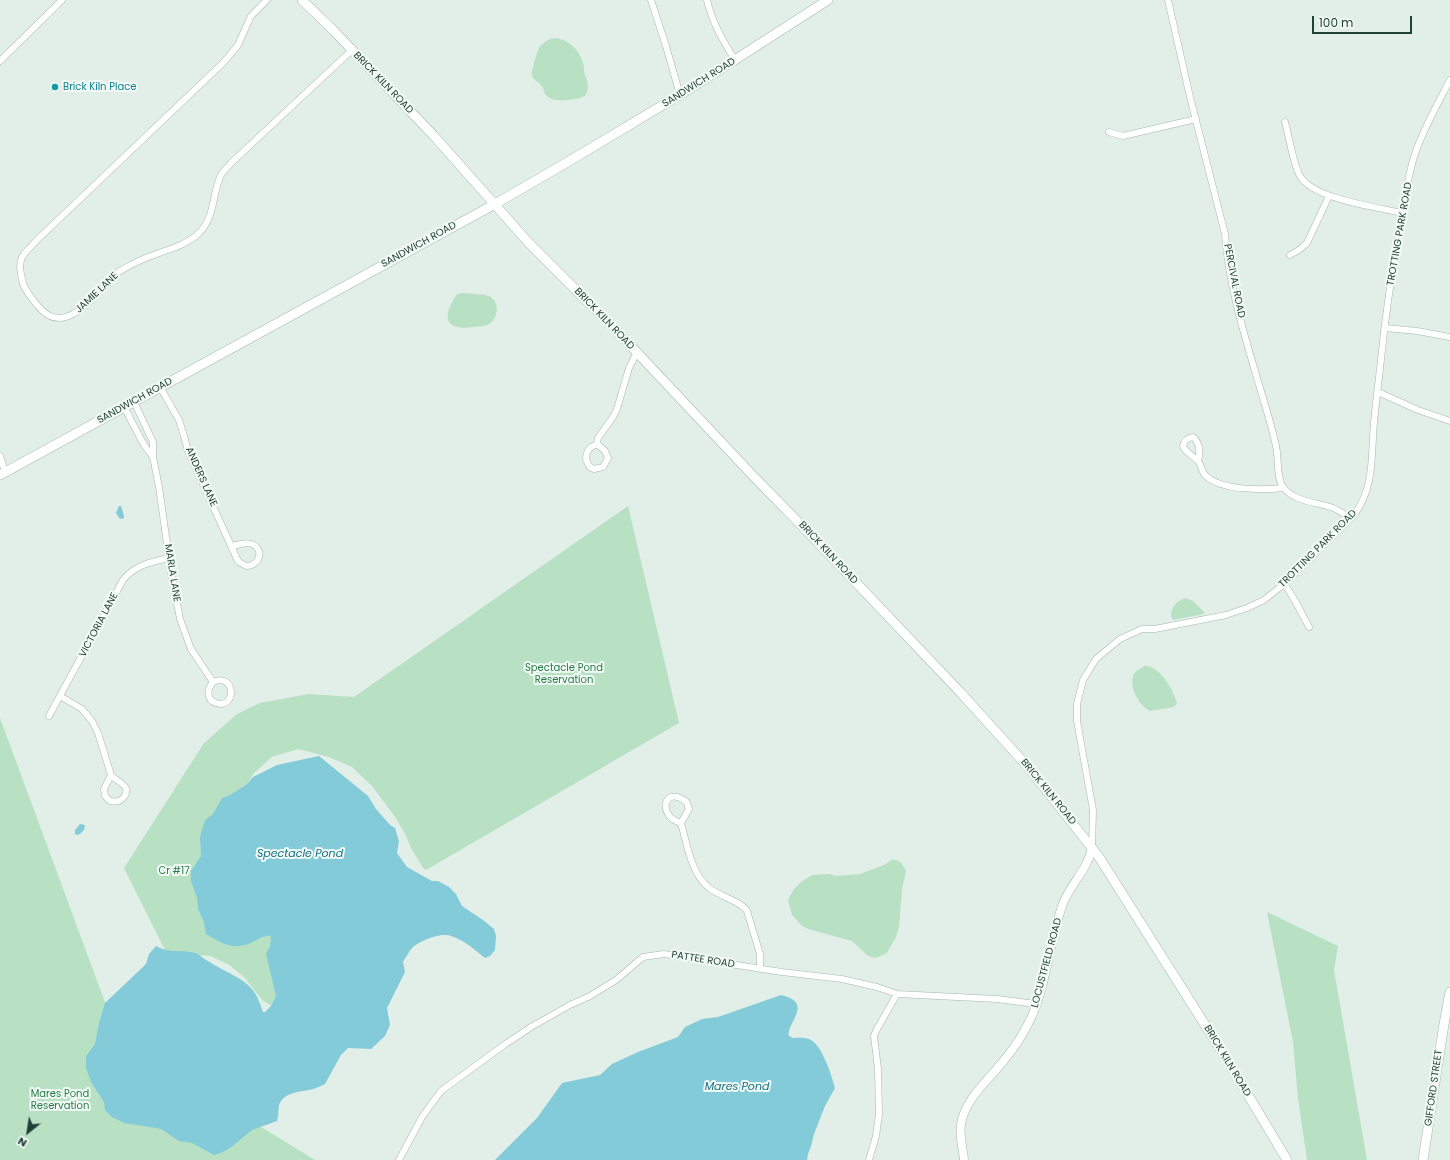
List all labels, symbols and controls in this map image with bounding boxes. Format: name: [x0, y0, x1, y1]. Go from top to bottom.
scale bar: [1314, 8, 1414, 34]
text: 100 m: [1319, 14, 1353, 31]
street label: BRICK KILN ROAD: [350, 50, 416, 116]
street label: SANDWICH ROAD: [660, 56, 738, 110]
place label: Brick Kiln Place: [63, 81, 136, 93]
marker: Brick Kiln Place: [50, 82, 60, 92]
street label: TROTTING PARK ROAD: [1385, 181, 1415, 287]
street label: SANDWICH ROAD: [379, 219, 459, 271]
street label: PERCIVAL ROAD: [1221, 243, 1247, 319]
street label: JAMIE LANE: [73, 270, 121, 316]
street label: BRICK KILN ROAD: [571, 286, 637, 352]
street label: SANDWICH ROAD: [95, 375, 175, 427]
street label: ANDERS LANE: [183, 445, 219, 509]
street label: TROTTING PARK ROAD: [1277, 508, 1359, 590]
street label: BRICK KILN ROAD: [796, 519, 860, 587]
street label: MARLA LANE: [162, 543, 182, 603]
street label: VICTORIA LANE: [77, 591, 121, 659]
park label: Spectacle Pond Reservation: [525, 662, 603, 686]
street label: BRICK KILN ROAD: [1018, 757, 1078, 827]
water label: Spectacle Pond: [257, 847, 343, 861]
park label: Cr #17: [158, 865, 190, 877]
street label: LOCUSTFIELD ROAD: [1029, 917, 1065, 1009]
street label: PATTEE ROAD: [670, 949, 736, 971]
street label: BRICK KILN ROAD: [1201, 1023, 1253, 1099]
street label: GIFFORD STREET: [1423, 1049, 1445, 1127]
water label: Mares Pond: [705, 1080, 769, 1094]
park label: Mares Pond Reservation: [31, 1088, 89, 1112]
north arrow: [8, 1112, 48, 1152]
text: N: [14, 1133, 30, 1151]

